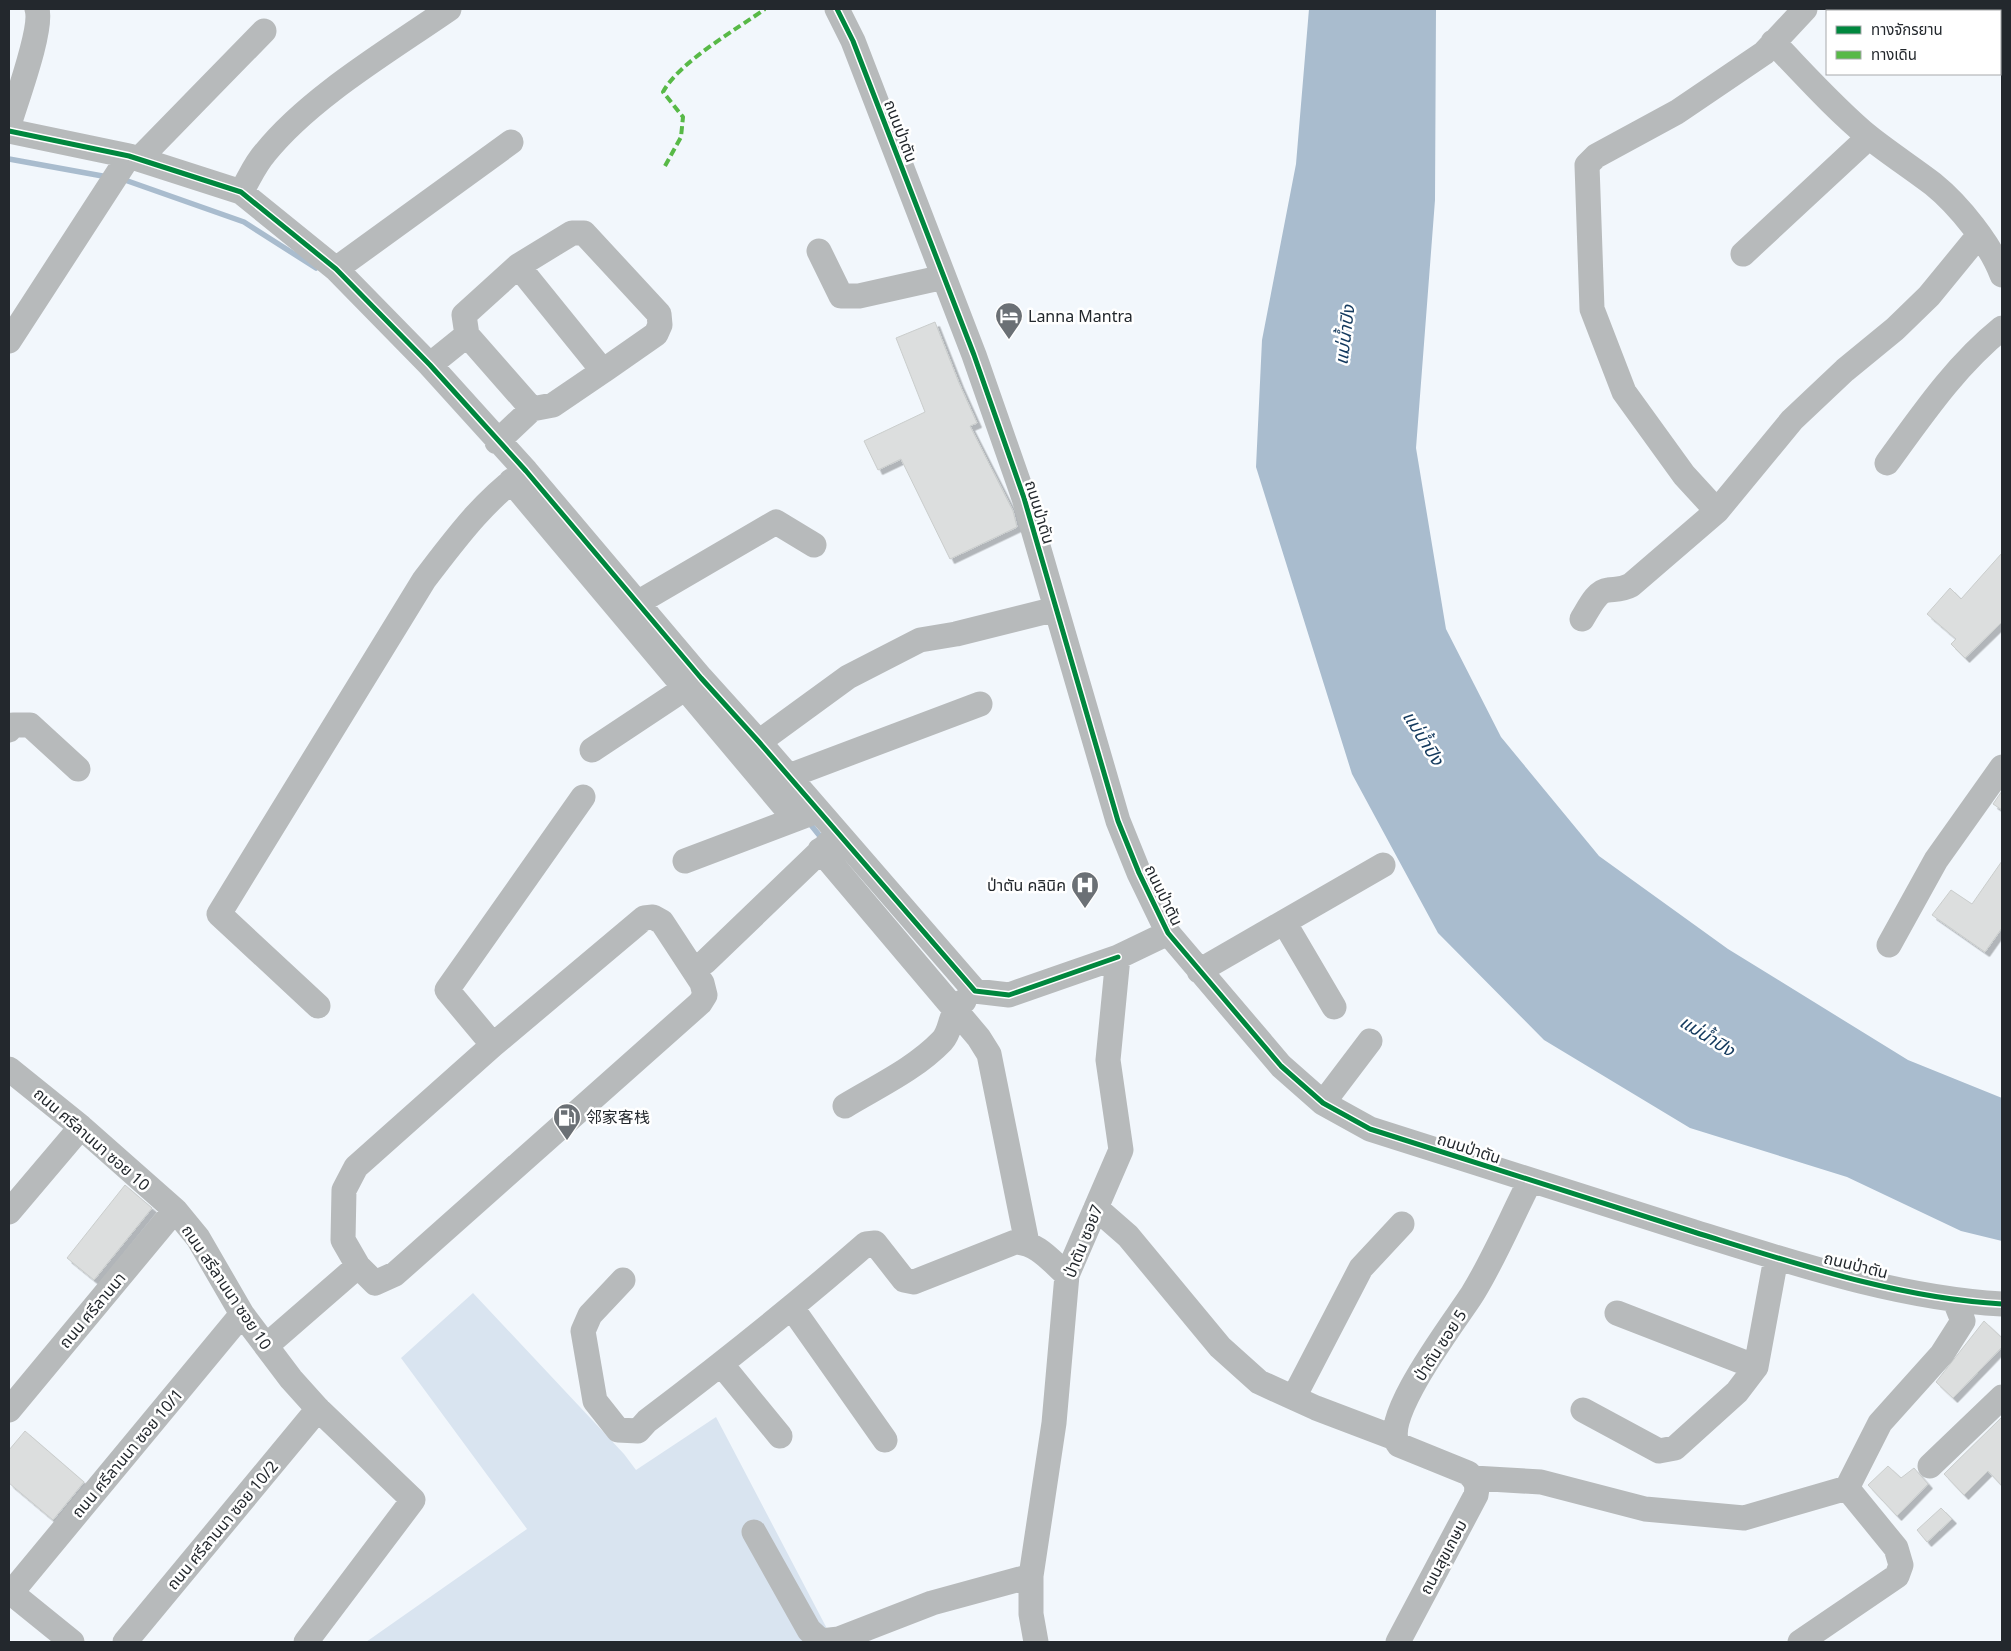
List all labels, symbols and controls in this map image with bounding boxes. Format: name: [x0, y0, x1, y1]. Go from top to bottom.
legend: [1826, 10, 2001, 75]
text: ทางจักรยาน: [1871, 19, 1943, 39]
text: ทางเดิน: [1871, 44, 1917, 64]
street label: ถนนป่าตัน: [879, 97, 923, 165]
hotel icon: Lanna Mantra: [994, 301, 1024, 340]
water label: แม่น้ำปิง: [1328, 302, 1360, 366]
place label: Lanna Mantra: [1028, 305, 1133, 327]
street label: ถนนป่าตัน: [1020, 478, 1060, 546]
water label: แม่น้ำปิง: [1398, 706, 1451, 770]
street label: ถนนป่าตัน: [1140, 861, 1188, 929]
hospital icon: ป่าตัน คลินิค: [1070, 870, 1100, 909]
place label: ป่าตัน คลินิค: [987, 874, 1066, 896]
water label: แม่น้ำปิง: [1676, 1009, 1741, 1062]
street label: ถนน ศรีลานนา ซอย 10: [29, 1082, 155, 1196]
fuel station icon: 邻家客栈: [552, 1102, 582, 1141]
place label: 邻家客栈: [586, 1106, 650, 1128]
street label: ถนนป่าตัน: [1434, 1127, 1504, 1169]
street label: ป่าตัน ซอย7: [1058, 1201, 1108, 1281]
street label: ถนน สรีลานนา ซอย 10: [177, 1220, 277, 1354]
street label: ถนนป่าตัน: [1822, 1246, 1890, 1284]
street label: ถนน ศรีลานนา: [54, 1267, 130, 1353]
street label: ป่าตัน ซอย 5: [1409, 1305, 1471, 1385]
street label: ถนน ศรีลานนา ซอย 10/1: [66, 1384, 188, 1522]
street label: ถนน ศรีลานนา ซอย 10/2: [161, 1456, 283, 1594]
street label: ถนนสุขเกษม: [1414, 1516, 1472, 1598]

